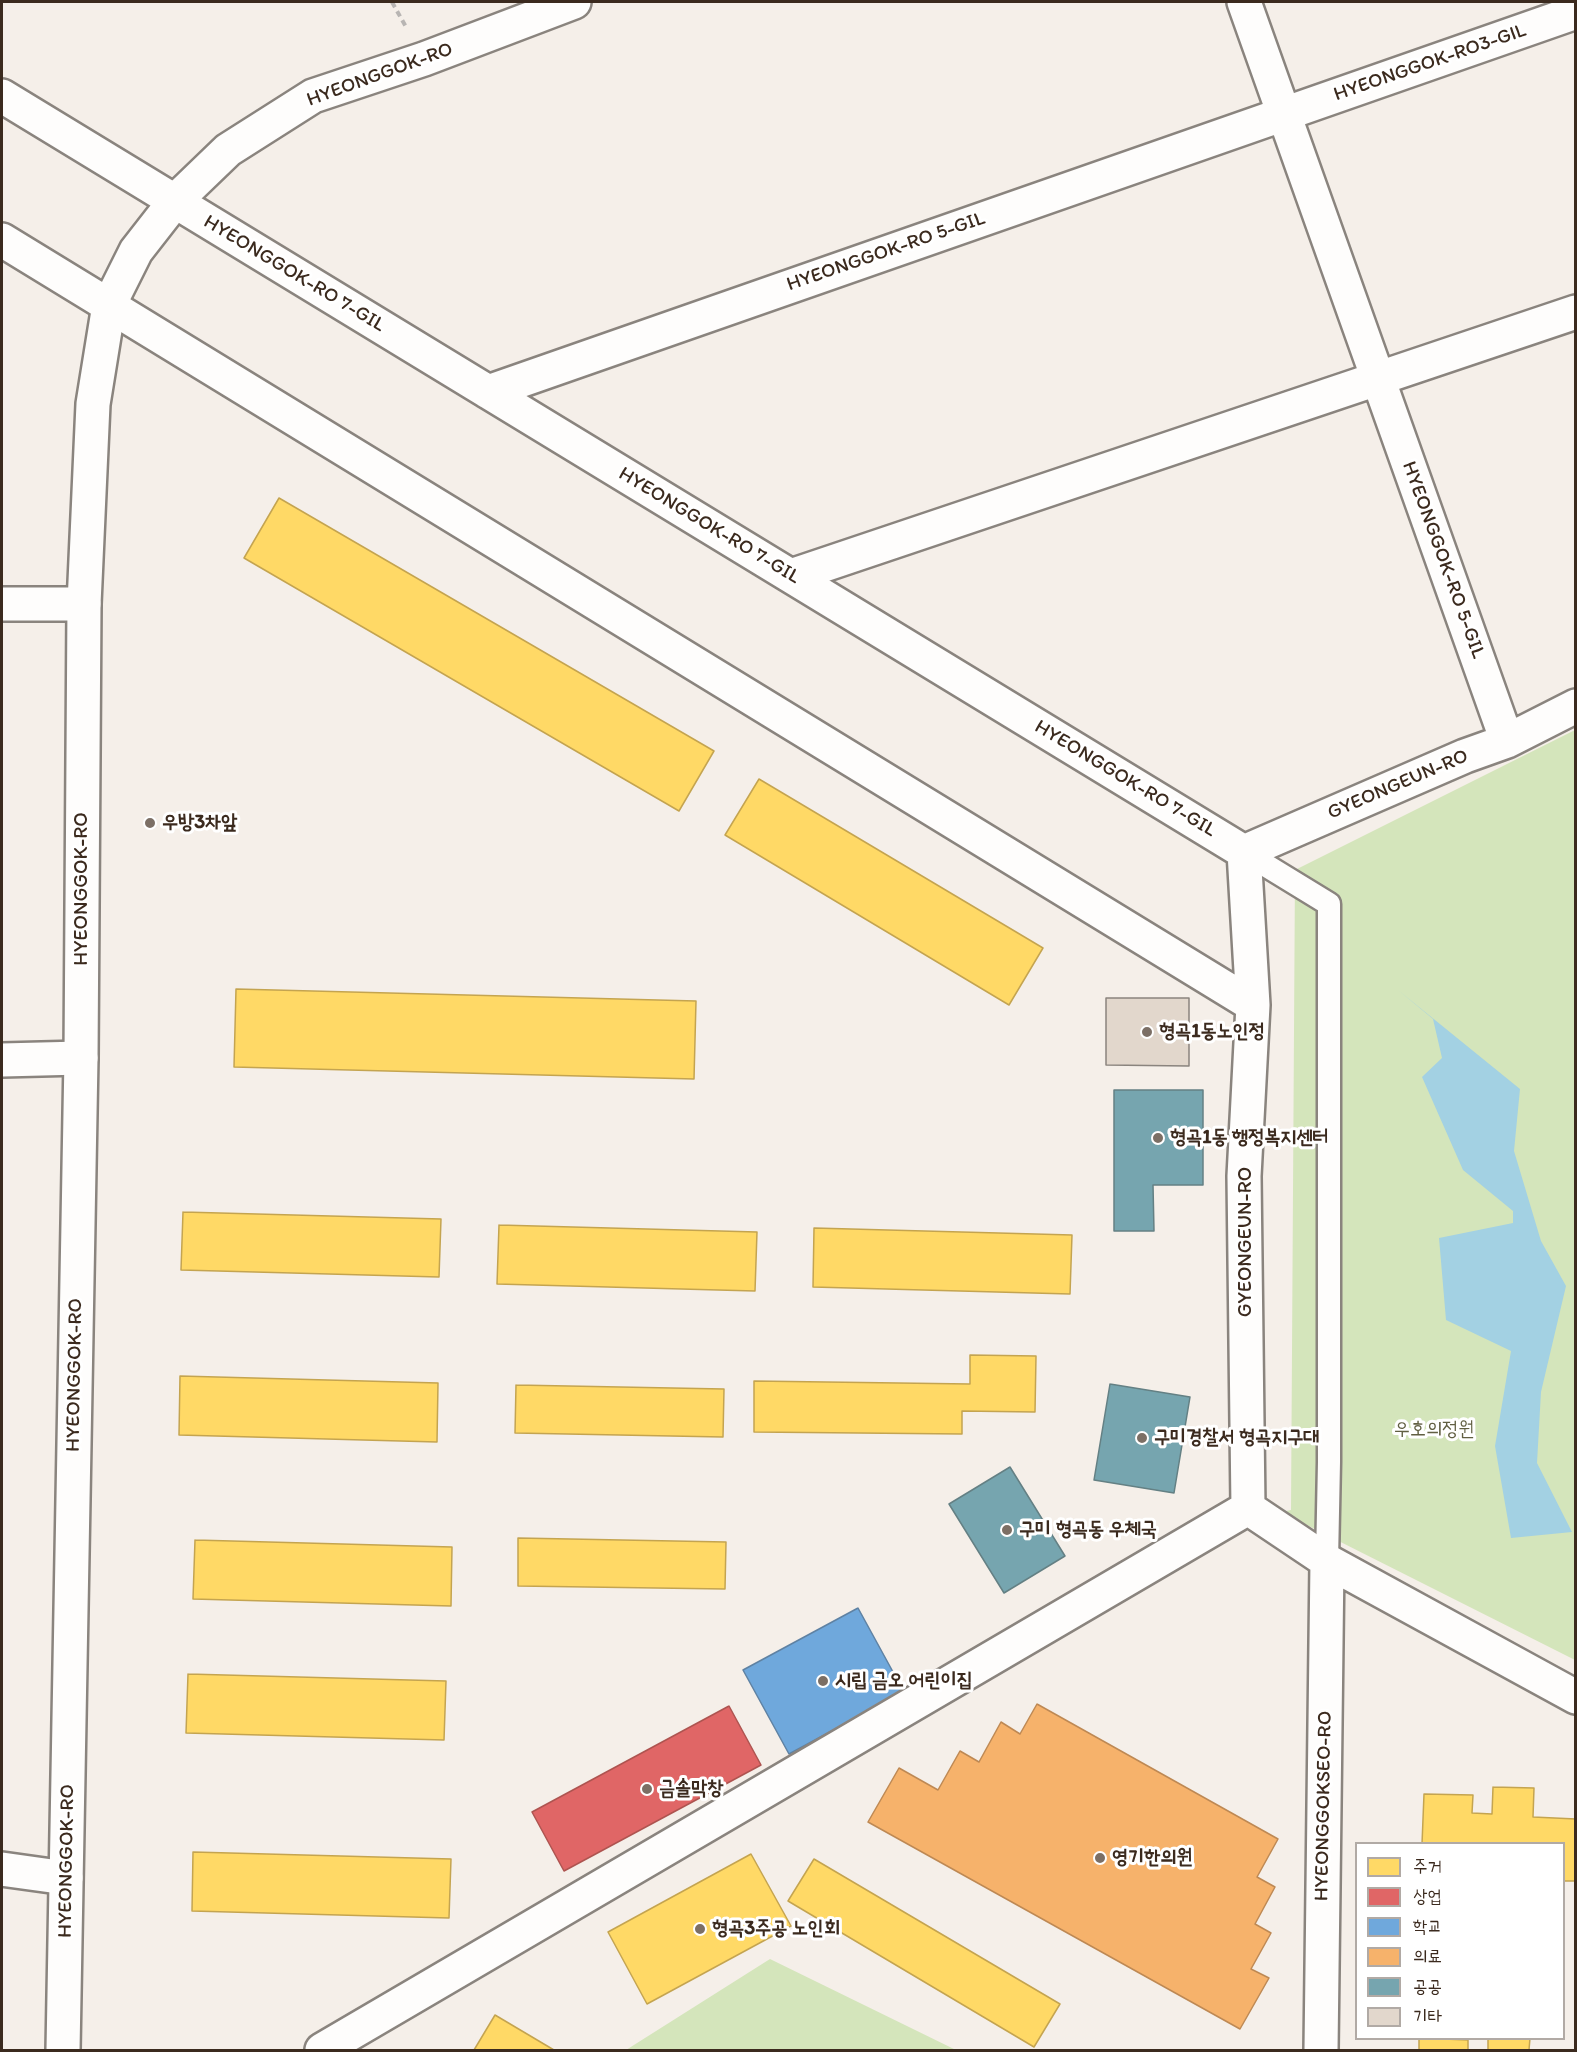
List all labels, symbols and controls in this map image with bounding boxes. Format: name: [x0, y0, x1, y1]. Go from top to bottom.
street label: HYEONGGOK-RO3-GIL: [1331, 19, 1529, 107]
street label: HYEONGGOK-RO: [304, 37, 456, 113]
street label: HYEONGGOK-RO 5-GIL: [784, 207, 988, 297]
street label: HYEONGGOK-RO 7-GIL: [199, 210, 389, 338]
street label: HYEONGGOK-RO 5-GIL: [1396, 458, 1490, 662]
street label: HYEONGGOK-RO 7-GIL: [614, 462, 804, 590]
street label: HYEONGGOK-RO 7-GIL: [1030, 715, 1220, 843]
street label: GYEONGEUN-RO: [1324, 745, 1472, 825]
place label: 우방3차앞: [162, 811, 237, 835]
street label: HYEONGGOK-RO: [70, 812, 94, 966]
marker: 우방3차앞: [143, 816, 157, 830]
place label: 형곡1동노인정: [1159, 1020, 1265, 1044]
marker: 형곡1동노인정: [1140, 1025, 1154, 1039]
place label: 형곡1동 행정복지센터: [1170, 1126, 1329, 1150]
marker: 형곡1동 행정복지센터: [1151, 1131, 1165, 1145]
street label: GYEONGEUN-RO: [1234, 1167, 1258, 1317]
street label: HYEONGGOK-RO: [62, 1298, 88, 1452]
park label: 우호의정원: [1394, 1418, 1474, 1442]
place label: 구미경찰서 형곡지구대: [1154, 1426, 1319, 1450]
marker: 구미경찰서 형곡지구대: [1135, 1431, 1149, 1445]
place label: 구미 형곡동 우체국: [1019, 1518, 1157, 1542]
marker: 구미 형곡동 우체국: [1000, 1523, 1014, 1537]
place label: 시립 금오 어린이집: [835, 1669, 973, 1693]
marker: 시립 금오 어린이집: [816, 1674, 830, 1688]
street label: HYEONGGOKSEO-RO: [1310, 1711, 1338, 1901]
place label: 금솔막창: [659, 1777, 723, 1801]
marker: 금솔막창: [640, 1782, 654, 1796]
street label: HYEONGGOK-RO: [54, 1784, 80, 1938]
legend: [1355, 1842, 1565, 2040]
place label: 영기한의원: [1112, 1846, 1192, 1870]
marker: 영기한의원: [1093, 1851, 1107, 1865]
text: 주거: [1413, 1855, 1442, 1877]
text: 상업: [1413, 1885, 1442, 1907]
text: 학교: [1413, 1915, 1442, 1937]
place label: 형곡3주공 노인회: [712, 1917, 840, 1941]
marker: 형곡3주공 노인회: [693, 1922, 707, 1936]
text: 의료: [1413, 1945, 1442, 1967]
text: 공공: [1413, 1975, 1442, 1997]
text: 기타: [1413, 2005, 1442, 2027]

